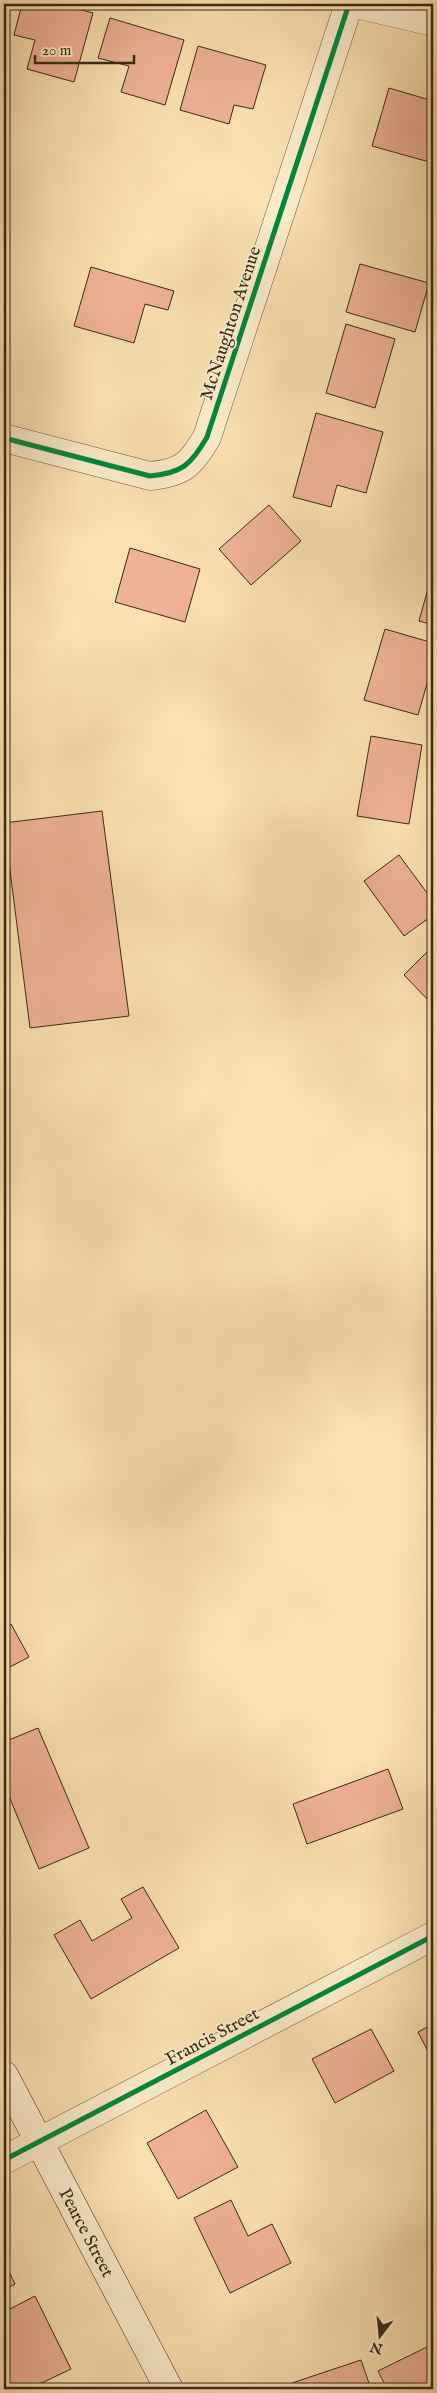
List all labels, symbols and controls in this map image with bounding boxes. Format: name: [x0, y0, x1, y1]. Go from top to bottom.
scale bar: [35, 32, 134, 64]
text: 20 m: [42, 41, 72, 60]
street label: McNaughton Avenue: [196, 244, 267, 403]
street label: Francis Street: [162, 2003, 263, 2072]
street label: Pearce Street: [53, 2185, 118, 2282]
north arrow: [354, 2310, 404, 2360]
text: N: [368, 2337, 386, 2358]

